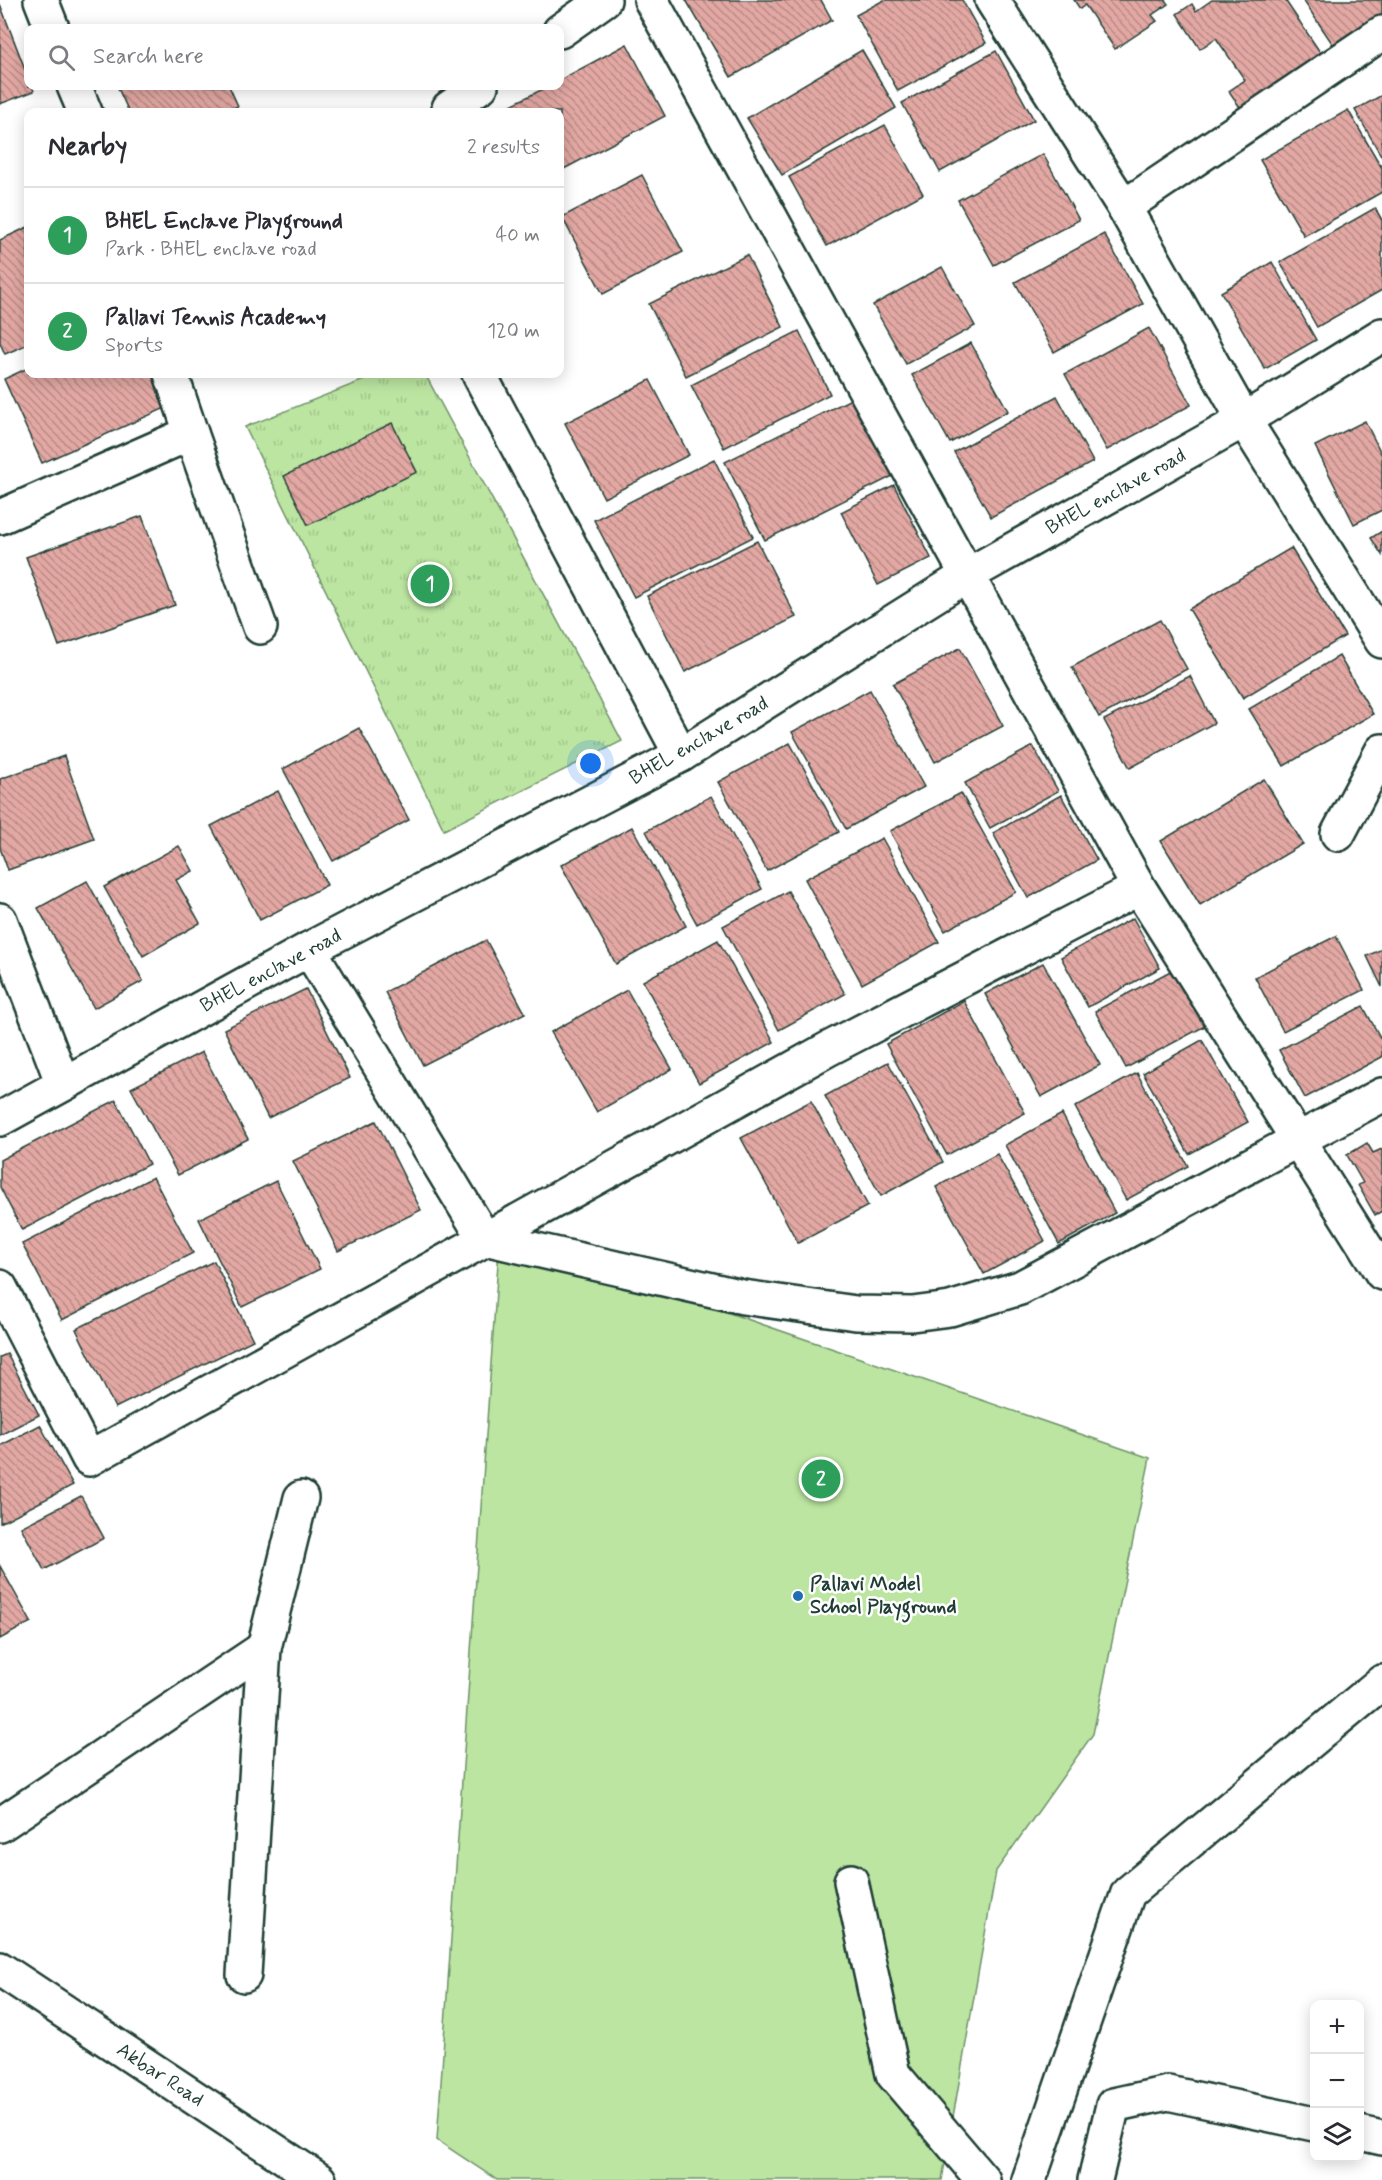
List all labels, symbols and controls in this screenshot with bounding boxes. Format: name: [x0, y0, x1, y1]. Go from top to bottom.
search box: [24, 24, 564, 90]
icon: search: [45, 41, 78, 74]
text: Search here: [93, 43, 204, 71]
text: Nearby: [48, 130, 127, 164]
text: 2 results: [467, 134, 540, 161]
text: BHEL Enclave Playground: [105, 208, 343, 236]
text: 1: [63, 222, 72, 249]
text: 40 m: [496, 222, 540, 249]
text: Park · BHEL enclave road: [105, 236, 317, 263]
text: Pallavi Tennis Academy: [105, 304, 326, 332]
text: 2: [63, 318, 72, 345]
text: 120 m: [487, 318, 540, 345]
text: Sports: [105, 332, 163, 359]
street label: BHEL enclave road: [1041, 442, 1191, 542]
pin: 1: [410, 562, 450, 606]
street label: BHEL enclave road: [624, 690, 774, 792]
your location: [576, 749, 605, 778]
street label: BHEL enclave road: [196, 922, 346, 1020]
pin: 2: [802, 1456, 840, 1502]
place label: Pallavi Model School Playground: [810, 1571, 957, 1623]
marker: Pallavi Model School Playground: [791, 1589, 805, 1603]
map controls: [1310, 2000, 1364, 2162]
button: +: [1310, 2000, 1364, 2054]
street label: Akbar Road: [111, 2037, 209, 2113]
button: −: [1310, 2054, 1364, 2108]
button: layers: [1310, 2108, 1364, 2162]

